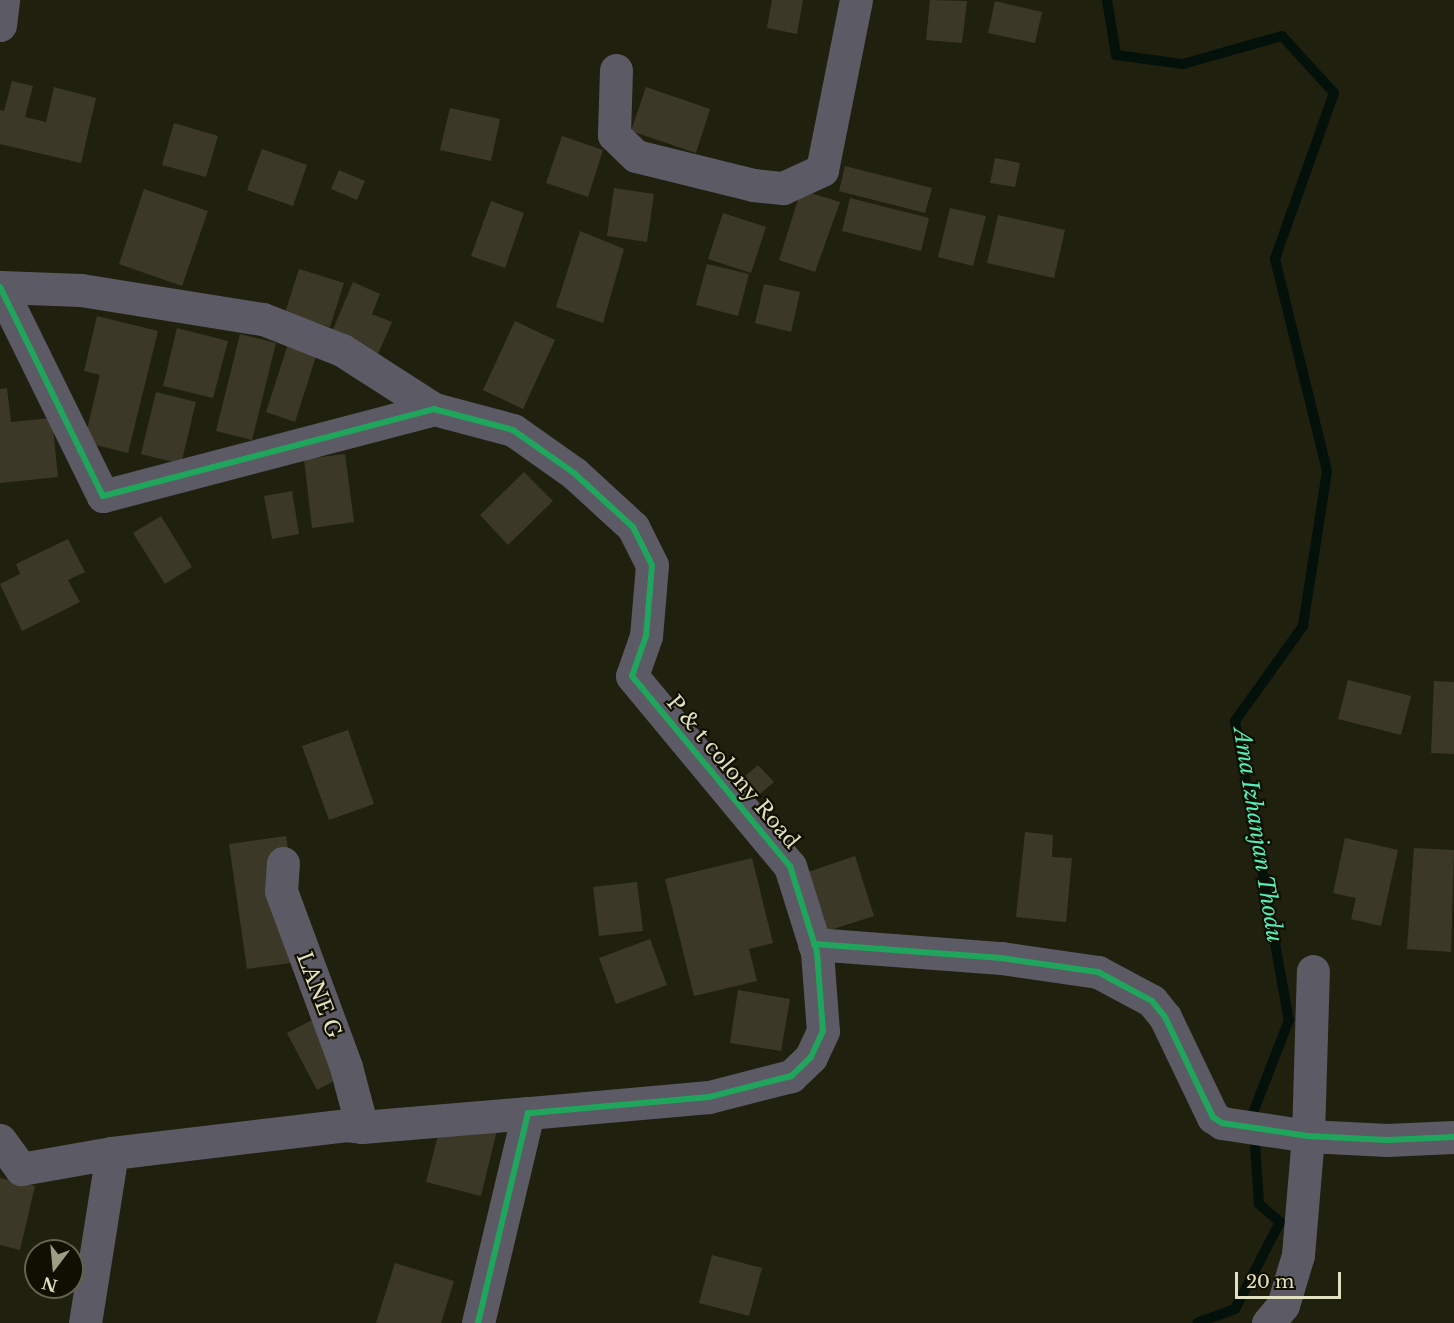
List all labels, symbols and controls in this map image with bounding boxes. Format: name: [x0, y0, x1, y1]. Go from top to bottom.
street label: P & t colony Road: [661, 690, 805, 854]
water label: Ama Izhanjan Thodu: [1228, 725, 1288, 945]
street label: LANE G: [291, 948, 347, 1042]
north arrow: [24, 1239, 84, 1299]
scale bar: [1238, 1260, 1344, 1298]
text: 20 m: [1246, 1271, 1294, 1293]
text: N: [40, 1273, 60, 1296]

